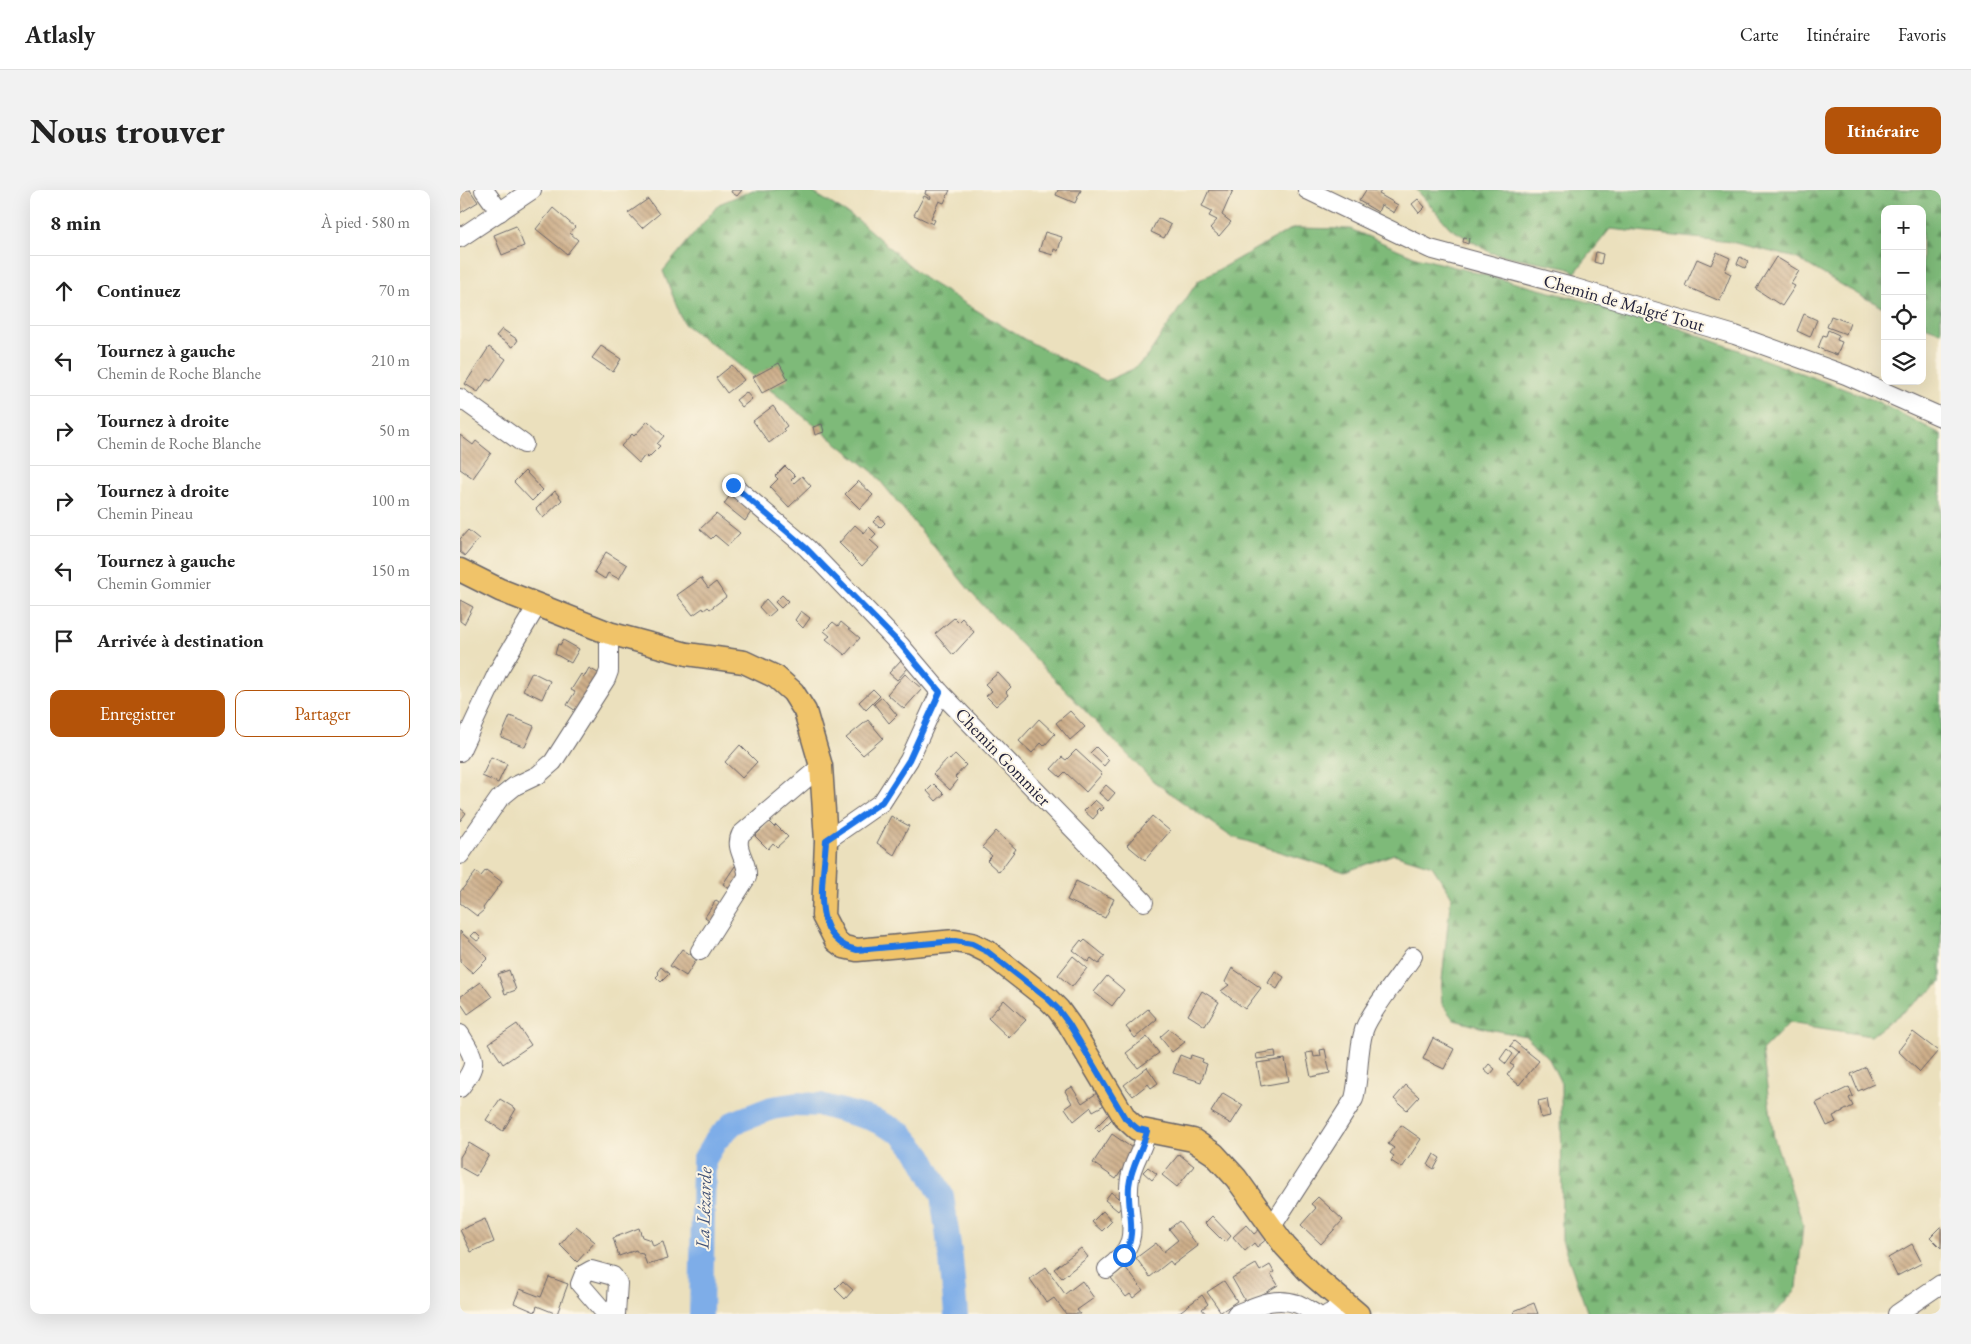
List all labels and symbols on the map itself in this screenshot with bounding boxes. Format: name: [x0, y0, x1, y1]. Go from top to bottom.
street label: Chemin de Malgré Tout: [1541, 269, 1708, 337]
route end: [722, 474, 745, 497]
street label: Chemin Gommier: [951, 703, 1056, 811]
water label: La Lézarde: [690, 1166, 717, 1250]
route start: [1113, 1244, 1136, 1267]

